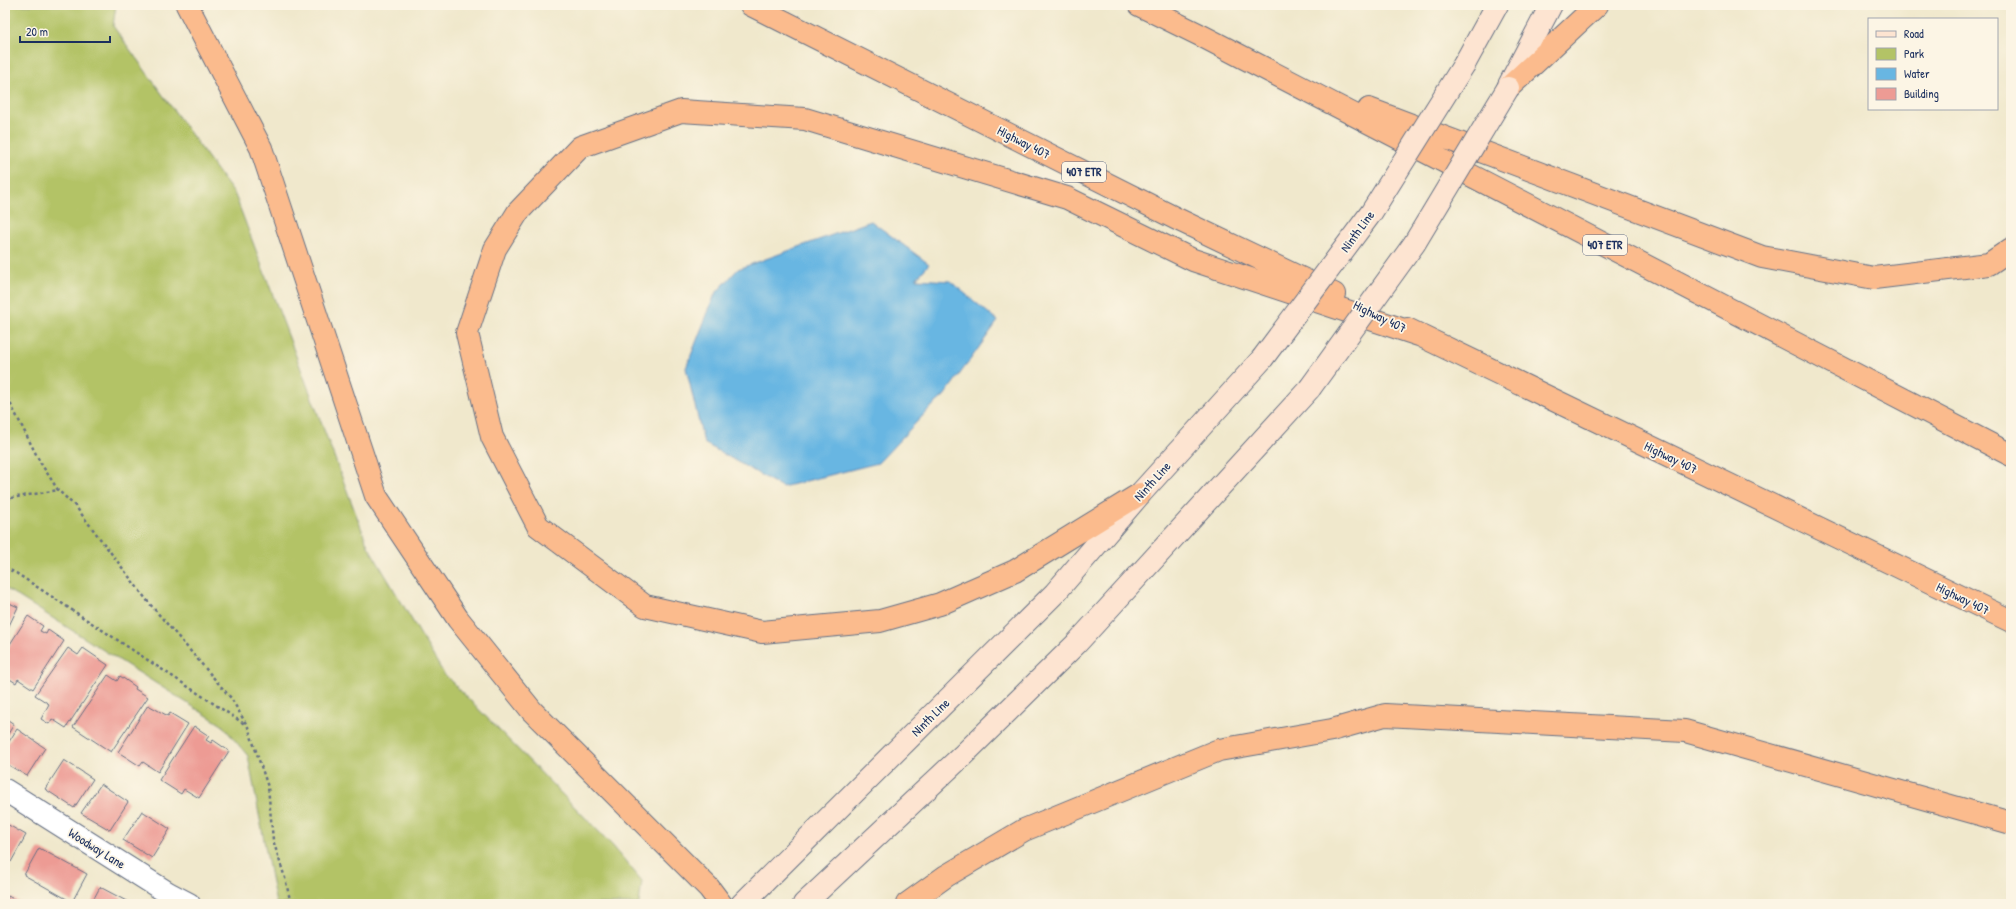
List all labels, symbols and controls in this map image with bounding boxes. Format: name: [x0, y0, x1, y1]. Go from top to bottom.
scale bar: [20, 18, 110, 44]
legend: [1868, 18, 1998, 110]
text: 20 m: [26, 23, 48, 40]
text: Road: [1904, 25, 1924, 42]
text: Park: [1904, 45, 1924, 62]
text: Water: [1904, 65, 1930, 82]
text: Building: [1904, 85, 1939, 102]
street label: Highway 407: [995, 121, 1053, 163]
road number: 407 ETR: [1062, 162, 1106, 182]
street label: Ninth Line: [1336, 207, 1378, 255]
road number: 407 ETR: [1583, 235, 1627, 255]
street label: Highway 407: [1350, 295, 1410, 337]
street label: Highway 407: [1641, 436, 1701, 478]
street label: Ninth Line: [1129, 457, 1175, 505]
street label: Highway 407: [1933, 577, 1993, 619]
street label: Ninth Line: [907, 694, 953, 740]
street label: Woodway Lane: [65, 823, 129, 873]

